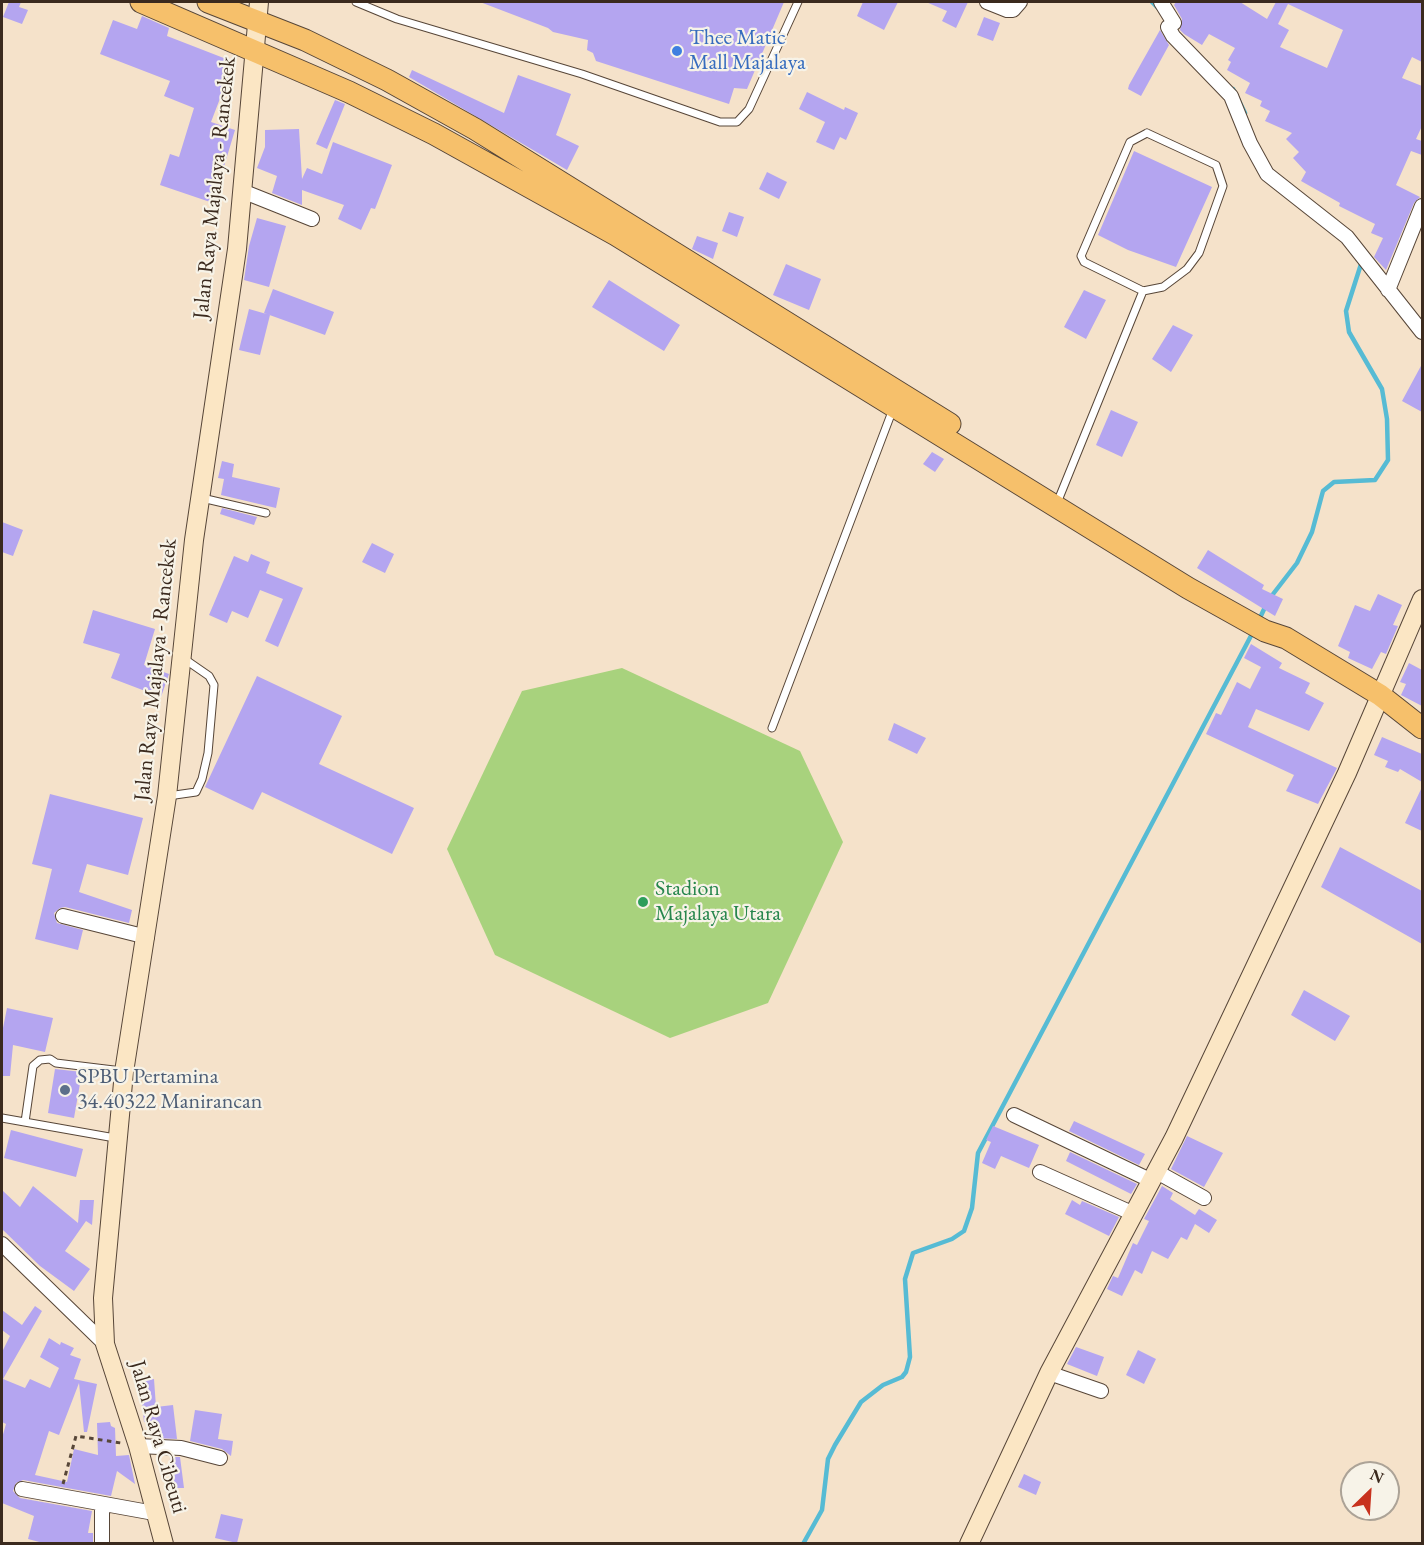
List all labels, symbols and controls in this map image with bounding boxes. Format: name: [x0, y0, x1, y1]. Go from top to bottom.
place label: Thee Matic Mall Majalaya: [689, 25, 806, 76]
marker: Thee Matic Mall Majalaya: [670, 44, 684, 58]
street label: Jalan Raya Majalaya - Rancekek: [188, 55, 242, 321]
street label: Jalan Raya Majalaya - Rancekek: [129, 537, 183, 803]
place label: Stadion Majalaya Utara: [655, 876, 781, 927]
marker: Stadion Majalaya Utara: [636, 895, 650, 909]
place label: SPBU Pertamina 34.40322 Manirancan: [77, 1064, 262, 1116]
marker: SPBU Pertamina 34.40322 Manirancan: [58, 1083, 72, 1097]
street label: Jalan Raya Cibeuti: [124, 1357, 192, 1517]
north arrow: [1340, 1461, 1400, 1521]
text: N: [1367, 1464, 1387, 1488]

